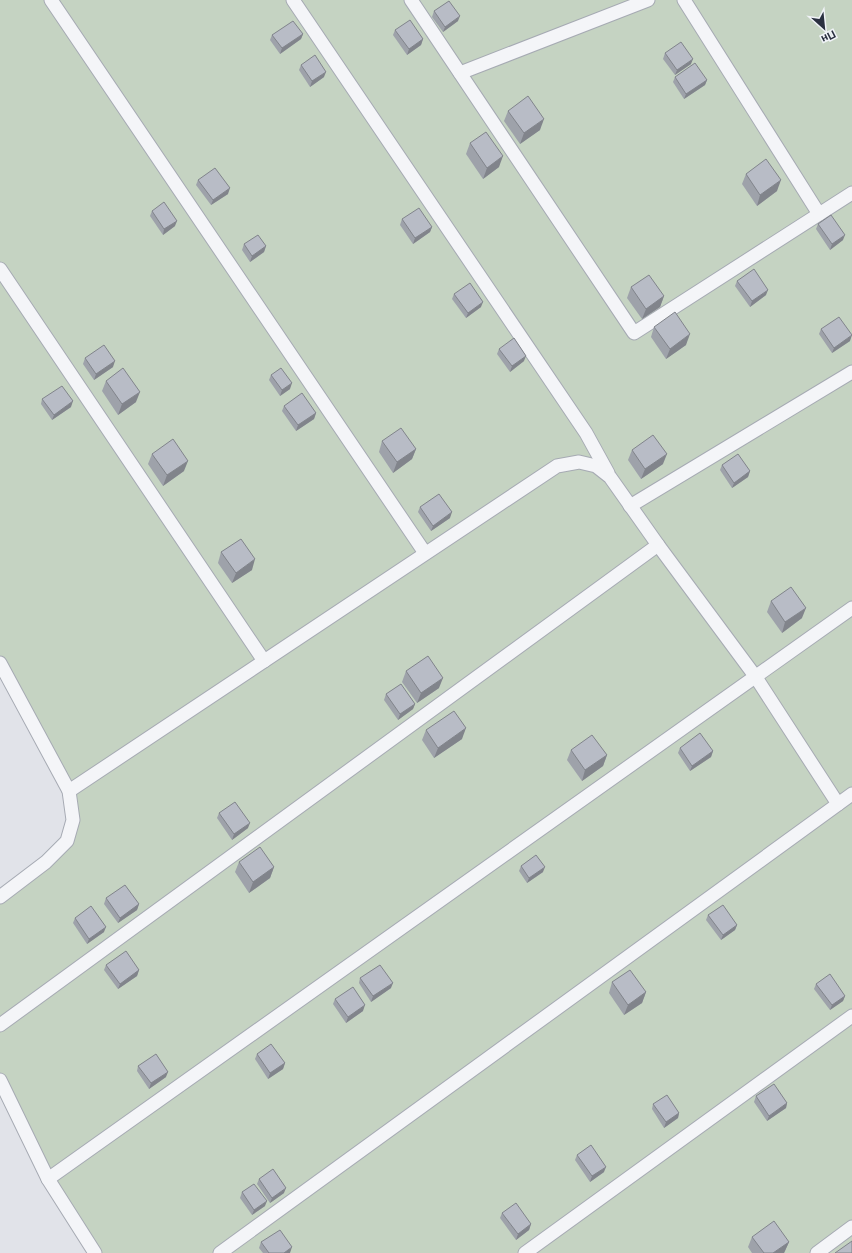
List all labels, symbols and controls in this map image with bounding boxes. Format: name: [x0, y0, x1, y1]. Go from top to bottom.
north arrow: [804, 8, 844, 48]
text: Пн: [819, 28, 838, 46]

